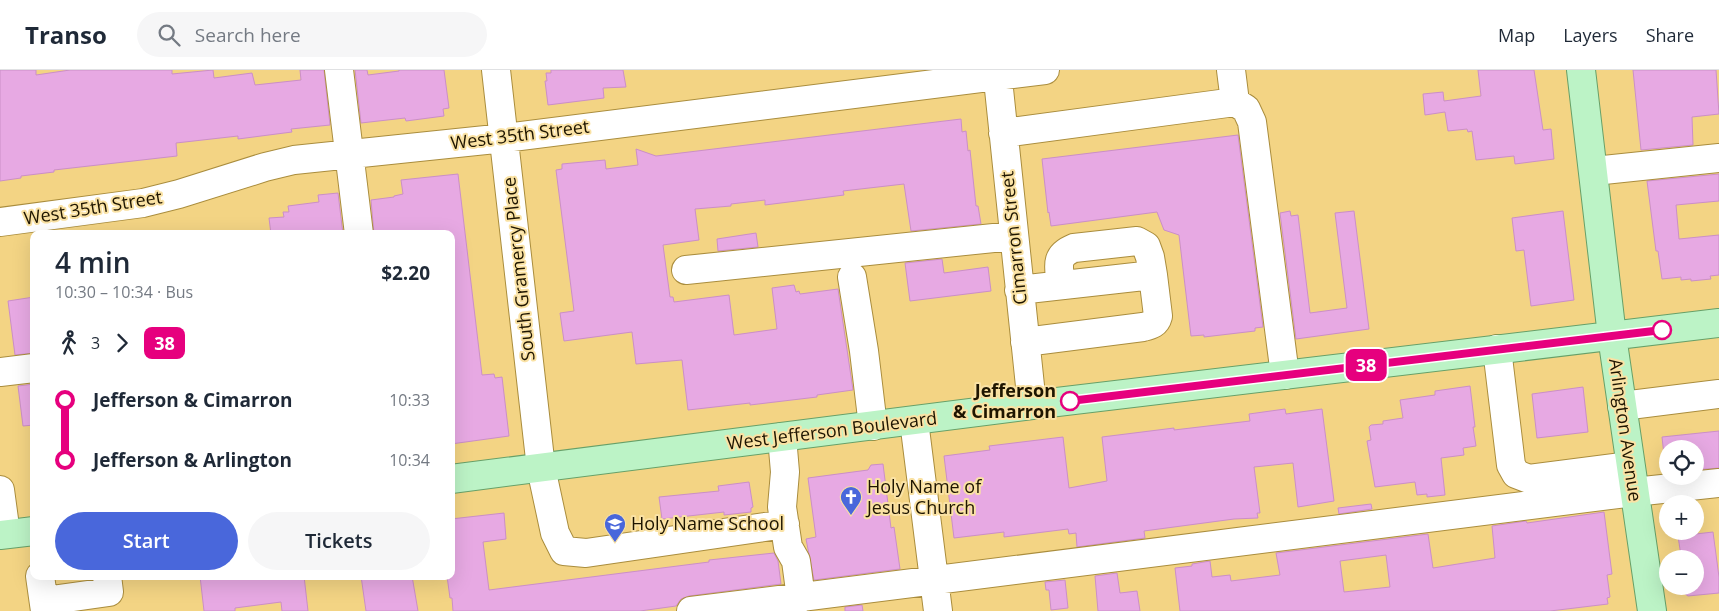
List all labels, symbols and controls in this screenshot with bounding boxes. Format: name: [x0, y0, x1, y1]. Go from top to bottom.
search box: [137, 12, 487, 57]
text: Transo: [25, 18, 107, 51]
icon: search: [155, 21, 183, 49]
text: Search here: [195, 22, 301, 48]
text: Map: [1498, 23, 1535, 47]
text: Layers: [1563, 23, 1618, 47]
text: Share: [1646, 23, 1694, 47]
street label: West 35th Street: [449, 114, 591, 154]
street label: Cimarron Street: [994, 170, 1032, 306]
street label: South Gramercy Place: [496, 176, 540, 362]
street label: West 35th Street: [22, 184, 164, 230]
text: 4 min: [55, 243, 131, 281]
text: $2.20: [381, 260, 430, 286]
text: 10:30 – 10:34 · Bus: [55, 281, 193, 303]
unlabelled marker: [1652, 320, 1672, 340]
icon: walk: [55, 329, 83, 357]
icon: forward: [108, 329, 136, 357]
text: 38: [154, 331, 175, 355]
text: 3: [91, 332, 100, 354]
line badge: 38: [1344, 349, 1388, 381]
text: 38: [1356, 353, 1376, 377]
street label: Arlington Avenue: [1604, 357, 1648, 503]
place label: Jefferson & Cimarron: [953, 378, 1056, 423]
text: Jefferson & Cimarron: [93, 387, 292, 413]
text: 10:33: [389, 389, 430, 411]
marker: Jefferson & Cimarron: [1060, 391, 1080, 411]
street label: West Jefferson Boulevard: [725, 405, 938, 455]
map controls: [1659, 440, 1704, 595]
button: locate: [1659, 440, 1704, 485]
text: Jefferson & Arlington: [93, 447, 292, 473]
text: 10:34: [389, 449, 430, 471]
place label: Holy Name of Jesus Church: [865, 474, 982, 519]
church icon: Holy Name of Jesus Church: [839, 485, 863, 516]
button: +: [1659, 495, 1704, 540]
place label: Holy Name School: [631, 511, 784, 535]
button: Start: [55, 512, 238, 570]
button: Tickets: [248, 512, 430, 570]
school or university icon: Holy Name School: [603, 512, 627, 543]
button: −: [1659, 550, 1704, 595]

